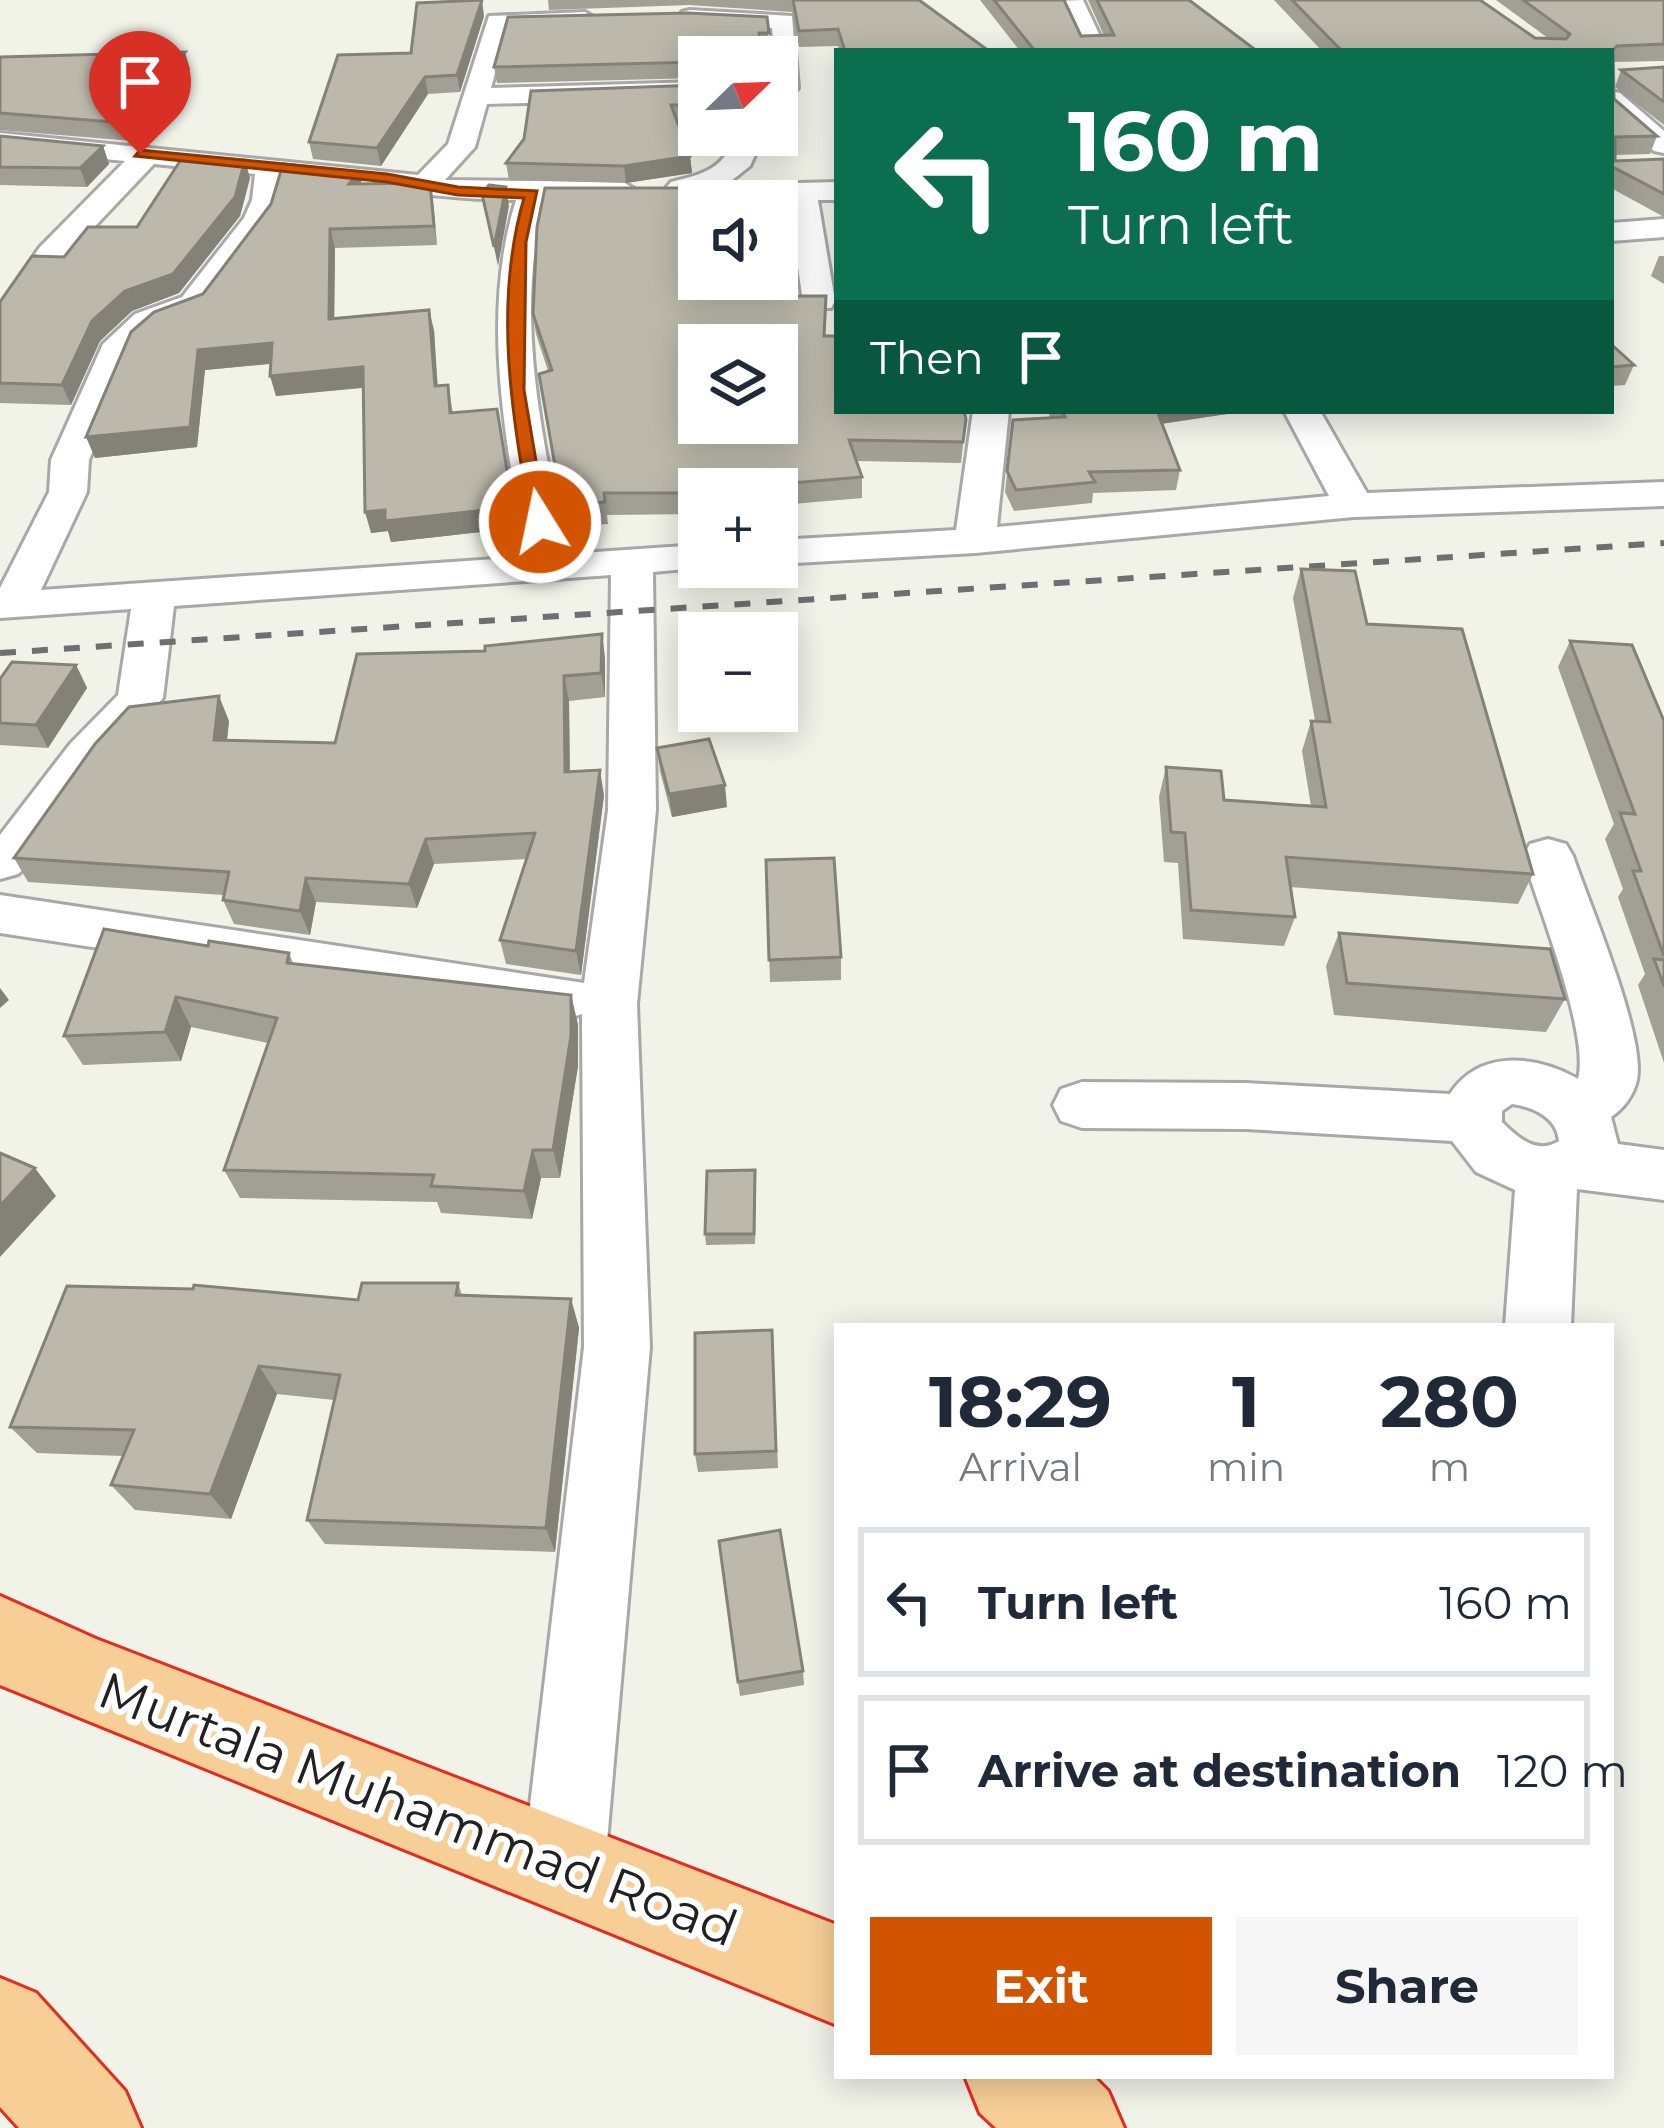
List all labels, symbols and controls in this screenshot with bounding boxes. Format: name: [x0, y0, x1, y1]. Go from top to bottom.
pin: [89, 31, 191, 154]
north arrow: [678, 36, 798, 156]
map controls: [678, 36, 798, 732]
icon: arrive: [107, 49, 173, 115]
text: 160 m: [1068, 90, 1323, 192]
icon: left: [870, 96, 1026, 252]
button: sound: [678, 180, 798, 300]
text: Turn left: [1068, 192, 1294, 258]
button: layers: [678, 324, 798, 444]
icon: arrive: [1008, 324, 1074, 390]
text: Then: [870, 330, 984, 385]
position arrow: [477, 459, 603, 585]
button: +: [678, 468, 798, 588]
button: −: [678, 612, 798, 732]
text: 18:29: [929, 1357, 1112, 1445]
text: 1: [1232, 1357, 1260, 1445]
text: 280: [1380, 1357, 1519, 1445]
text: Arrival: [959, 1443, 1082, 1491]
text: min: [1207, 1443, 1285, 1491]
text: m: [1429, 1443, 1470, 1491]
icon: left: [876, 1569, 942, 1635]
text: Turn left: [978, 1575, 1178, 1630]
text: 160 m: [1439, 1575, 1572, 1630]
street label: Murtala Muhammad Road: [90, 1659, 746, 1959]
icon: arrive: [876, 1737, 942, 1803]
text: Arrive at destination: [978, 1743, 1461, 1798]
text: 120 m: [1497, 1743, 1628, 1798]
button: Exit: [870, 1917, 1212, 2055]
button: Share: [1236, 1917, 1578, 2055]

